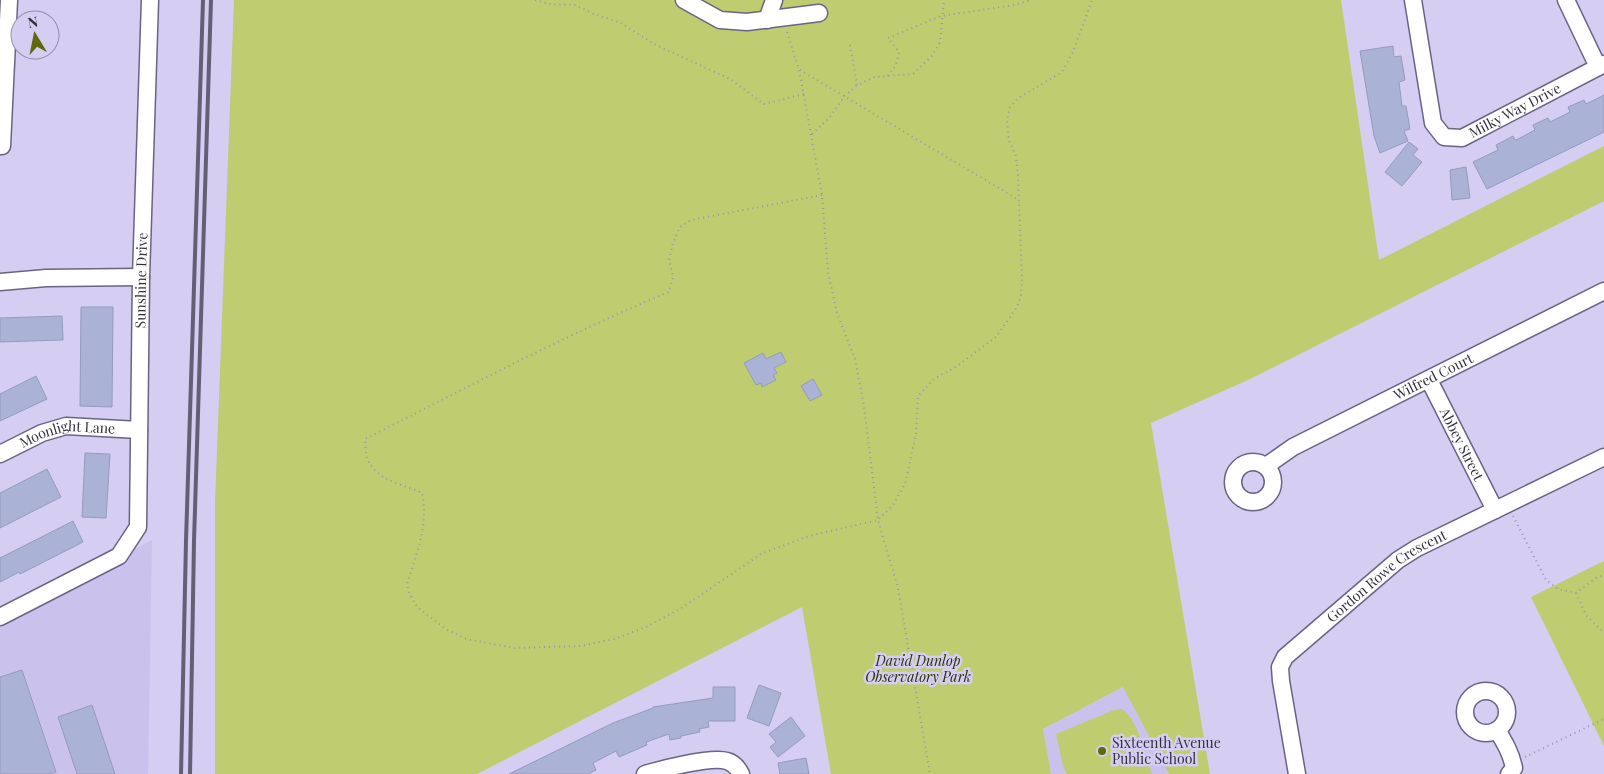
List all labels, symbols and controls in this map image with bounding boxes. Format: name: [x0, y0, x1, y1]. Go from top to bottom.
north arrow: [10, 10, 60, 60]
text: N: [26, 11, 39, 32]
street label: Milky Way Drive: [1465, 78, 1564, 142]
street label: Sunshine Drive: [130, 232, 151, 328]
street label: Wilfred Court: [1389, 348, 1477, 404]
street label: Abbey Street: [1435, 403, 1489, 485]
street label: Moonlight Lane: [16, 416, 116, 452]
street label: Gordon Rowe Crescent: [1322, 525, 1450, 626]
park label: David Dunlop Observatory Park: [865, 651, 971, 686]
place label: Sixteenth Avenue Public School: [1112, 733, 1221, 768]
marker: Sixteenth Avenue Public School: [1096, 745, 1108, 757]

